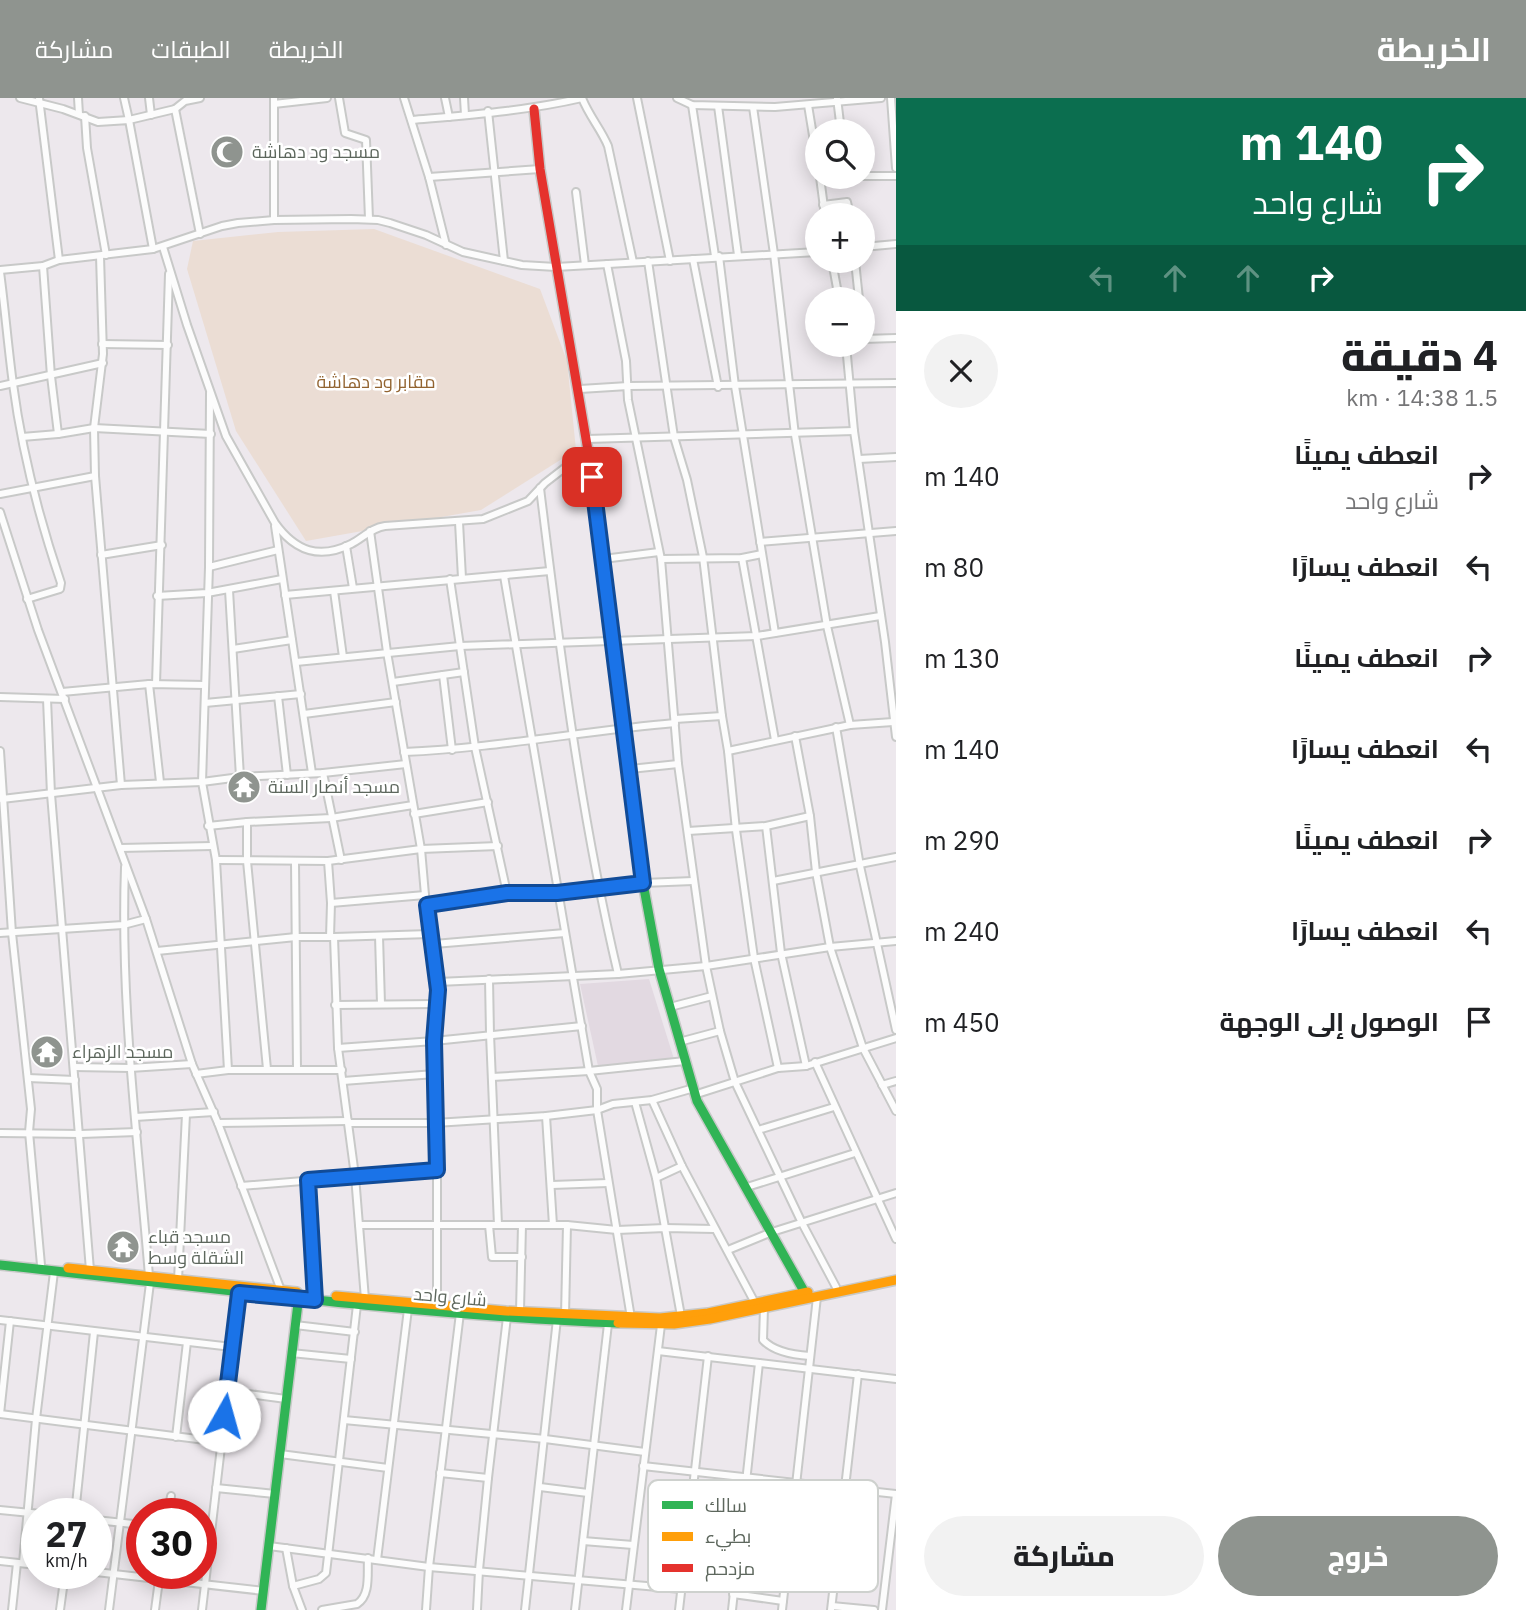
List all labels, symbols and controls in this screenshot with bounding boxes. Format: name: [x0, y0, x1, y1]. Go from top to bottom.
text: الخريطة: [1377, 27, 1491, 70]
text: مشاركة: [35, 33, 113, 65]
text: الطبقات: [151, 33, 231, 65]
text: الخريطة: [269, 33, 344, 65]
text: 140 m: [1239, 110, 1383, 173]
map controls: [805, 119, 875, 357]
button: search: [805, 119, 875, 189]
icon: right: [1407, 126, 1498, 217]
mosque icon: مسجد ود دهاشة: [208, 133, 246, 171]
place label: مسجد ود دهاشة: [252, 140, 380, 163]
text: شارع واحد: [1253, 181, 1383, 223]
button: +: [805, 203, 875, 273]
icon: left: [1083, 259, 1121, 297]
icon: ahead: [1156, 259, 1194, 297]
icon: ahead: [1229, 259, 1267, 297]
icon: right: [1302, 259, 1340, 297]
button: −: [805, 287, 875, 357]
text: 4 دقيقة: [1341, 328, 1498, 383]
button: close: [924, 334, 998, 408]
park label: مقابر ود دهاشة: [316, 370, 436, 393]
text: 1.5 km · 14:38: [1346, 382, 1498, 412]
text: انعطف يمينًا: [1294, 437, 1439, 471]
pin: [562, 447, 622, 507]
icon: right: [1460, 457, 1498, 495]
icon: arrive: [573, 458, 611, 496]
text: 140 m: [924, 459, 1000, 493]
text: شارع واحد: [1345, 485, 1439, 515]
icon: left: [1460, 548, 1498, 586]
text: انعطف يسارًا: [1291, 549, 1439, 583]
text: 80 m: [924, 550, 984, 584]
icon: right: [1460, 639, 1498, 677]
text: انعطف يمينًا: [1294, 640, 1439, 674]
text: 130 m: [924, 641, 1000, 675]
icon: left: [1460, 730, 1498, 768]
text: انعطف يسارًا: [1291, 731, 1439, 765]
text: 140 m: [924, 732, 1000, 766]
temple icon: مسجد أنصار السنة: [225, 768, 263, 806]
place label: مسجد أنصار السنة: [268, 775, 400, 798]
icon: right: [1460, 821, 1498, 859]
text: انعطف يمينًا: [1294, 822, 1439, 856]
text: 290 m: [924, 823, 1000, 857]
icon: left: [1460, 912, 1498, 950]
text: انعطف يسارًا: [1291, 913, 1439, 947]
text: 240 m: [924, 914, 1000, 948]
icon: arrive: [1460, 1003, 1498, 1041]
text: الوصول إلى الوجهة: [1220, 1004, 1439, 1038]
text: 450 m: [924, 1005, 1000, 1039]
temple icon: مسجد الزهراء: [28, 1033, 66, 1071]
place label: مسجد الزهراء: [72, 1040, 173, 1063]
place label: مسجد قباء الشقلة وسط: [148, 1225, 244, 1269]
temple icon: مسجد قباء الشقلة وسط: [104, 1228, 142, 1266]
street label: شارع واحد: [412, 1282, 488, 1312]
position arrow: [187, 1379, 261, 1453]
legend: [648, 1480, 878, 1592]
text: سالك: [705, 1493, 747, 1517]
speed limit sign: 30: [126, 1498, 217, 1589]
text: 27: [45, 1511, 88, 1557]
button: مشاركة: [924, 1516, 1204, 1596]
button: خروج: [1218, 1516, 1498, 1596]
text: بطيء: [705, 1524, 751, 1551]
text: km/h: [45, 1549, 88, 1572]
text: مزدحم: [705, 1556, 755, 1582]

